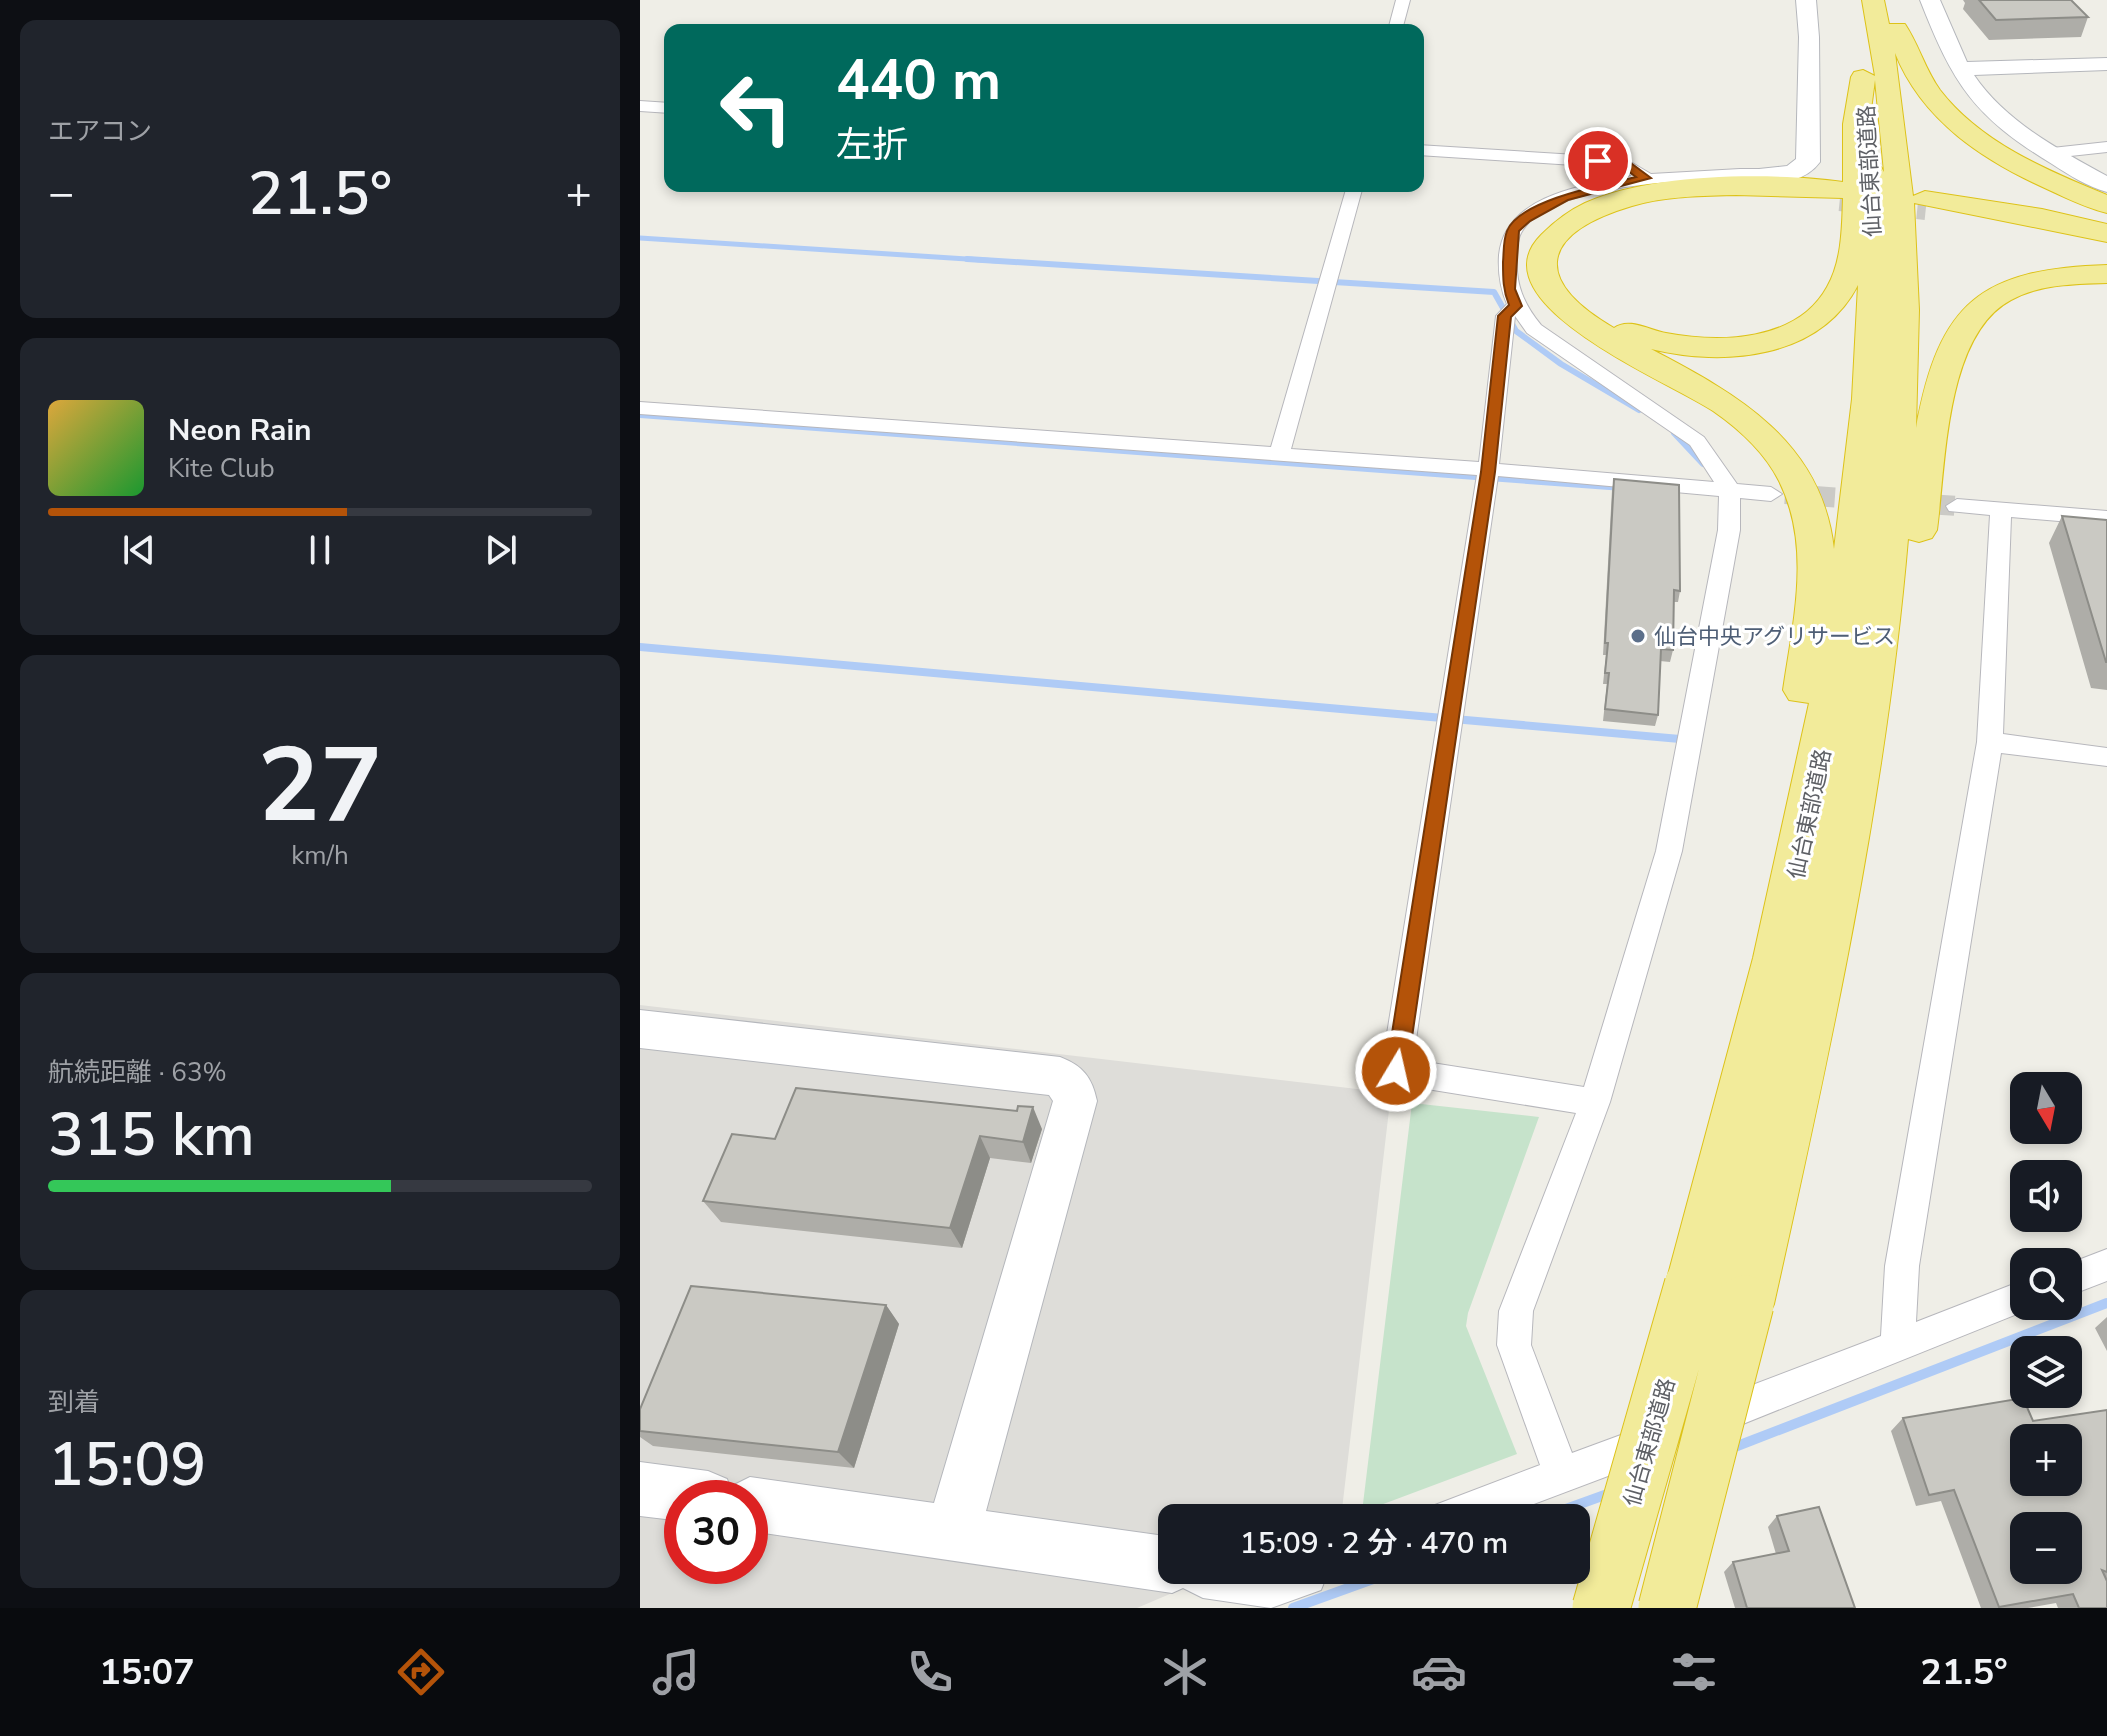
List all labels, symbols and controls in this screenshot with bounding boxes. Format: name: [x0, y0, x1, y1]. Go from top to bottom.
text: 440 m: [836, 42, 1001, 119]
icon: left: [704, 56, 808, 160]
street label: 仙台東部道路: [1852, 104, 1888, 238]
text: エアコン: [48, 114, 152, 149]
text: 左折: [836, 121, 908, 170]
pin: [1564, 127, 1632, 195]
icon: arrive: [1576, 139, 1620, 183]
text: 21.5°: [248, 153, 392, 235]
text: −: [48, 164, 74, 224]
text: +: [566, 164, 592, 224]
text: Neon Rain: [168, 410, 312, 451]
text: Kite Club: [168, 451, 275, 486]
icon: previous: [117, 528, 161, 572]
icon: pause: [298, 528, 342, 572]
icon: next: [479, 528, 523, 572]
place label: 仙台中央アグリサービス: [1654, 622, 1895, 652]
marker: 仙台中央アグリサービス: [1629, 627, 1647, 645]
text: 27: [258, 715, 382, 857]
street label: 仙台東部道路: [1782, 747, 1838, 882]
text: km/h: [291, 838, 349, 873]
position arrow: [1354, 1029, 1438, 1113]
text: 航続距離 · 63%: [48, 1055, 227, 1090]
north arrow: [2010, 1072, 2082, 1144]
map controls: [2010, 1072, 2082, 1584]
text: 315 km: [48, 1094, 255, 1176]
button: sound: [2010, 1160, 2082, 1232]
button: search: [2010, 1248, 2082, 1320]
button: layers: [2010, 1336, 2082, 1408]
street label: 仙台東部道路: [1617, 1375, 1683, 1510]
text: 到着: [48, 1385, 100, 1420]
text: 15:09: [48, 1424, 206, 1506]
button: +: [2010, 1424, 2082, 1496]
speed limit sign: 30: [664, 1480, 768, 1584]
button: −: [2010, 1512, 2082, 1584]
text: 15:09 · 2 分 · 470 m: [1240, 1523, 1508, 1564]
icon: directions: [393, 1644, 449, 1700]
icon: music: [648, 1644, 704, 1700]
icon: phone: [902, 1644, 958, 1700]
icon: climate: [1157, 1644, 1213, 1700]
icon: car: [1411, 1644, 1467, 1700]
icon: filters: [1666, 1644, 1722, 1700]
text: 15:07: [99, 1648, 195, 1697]
text: 21.5°: [1920, 1648, 2008, 1697]

